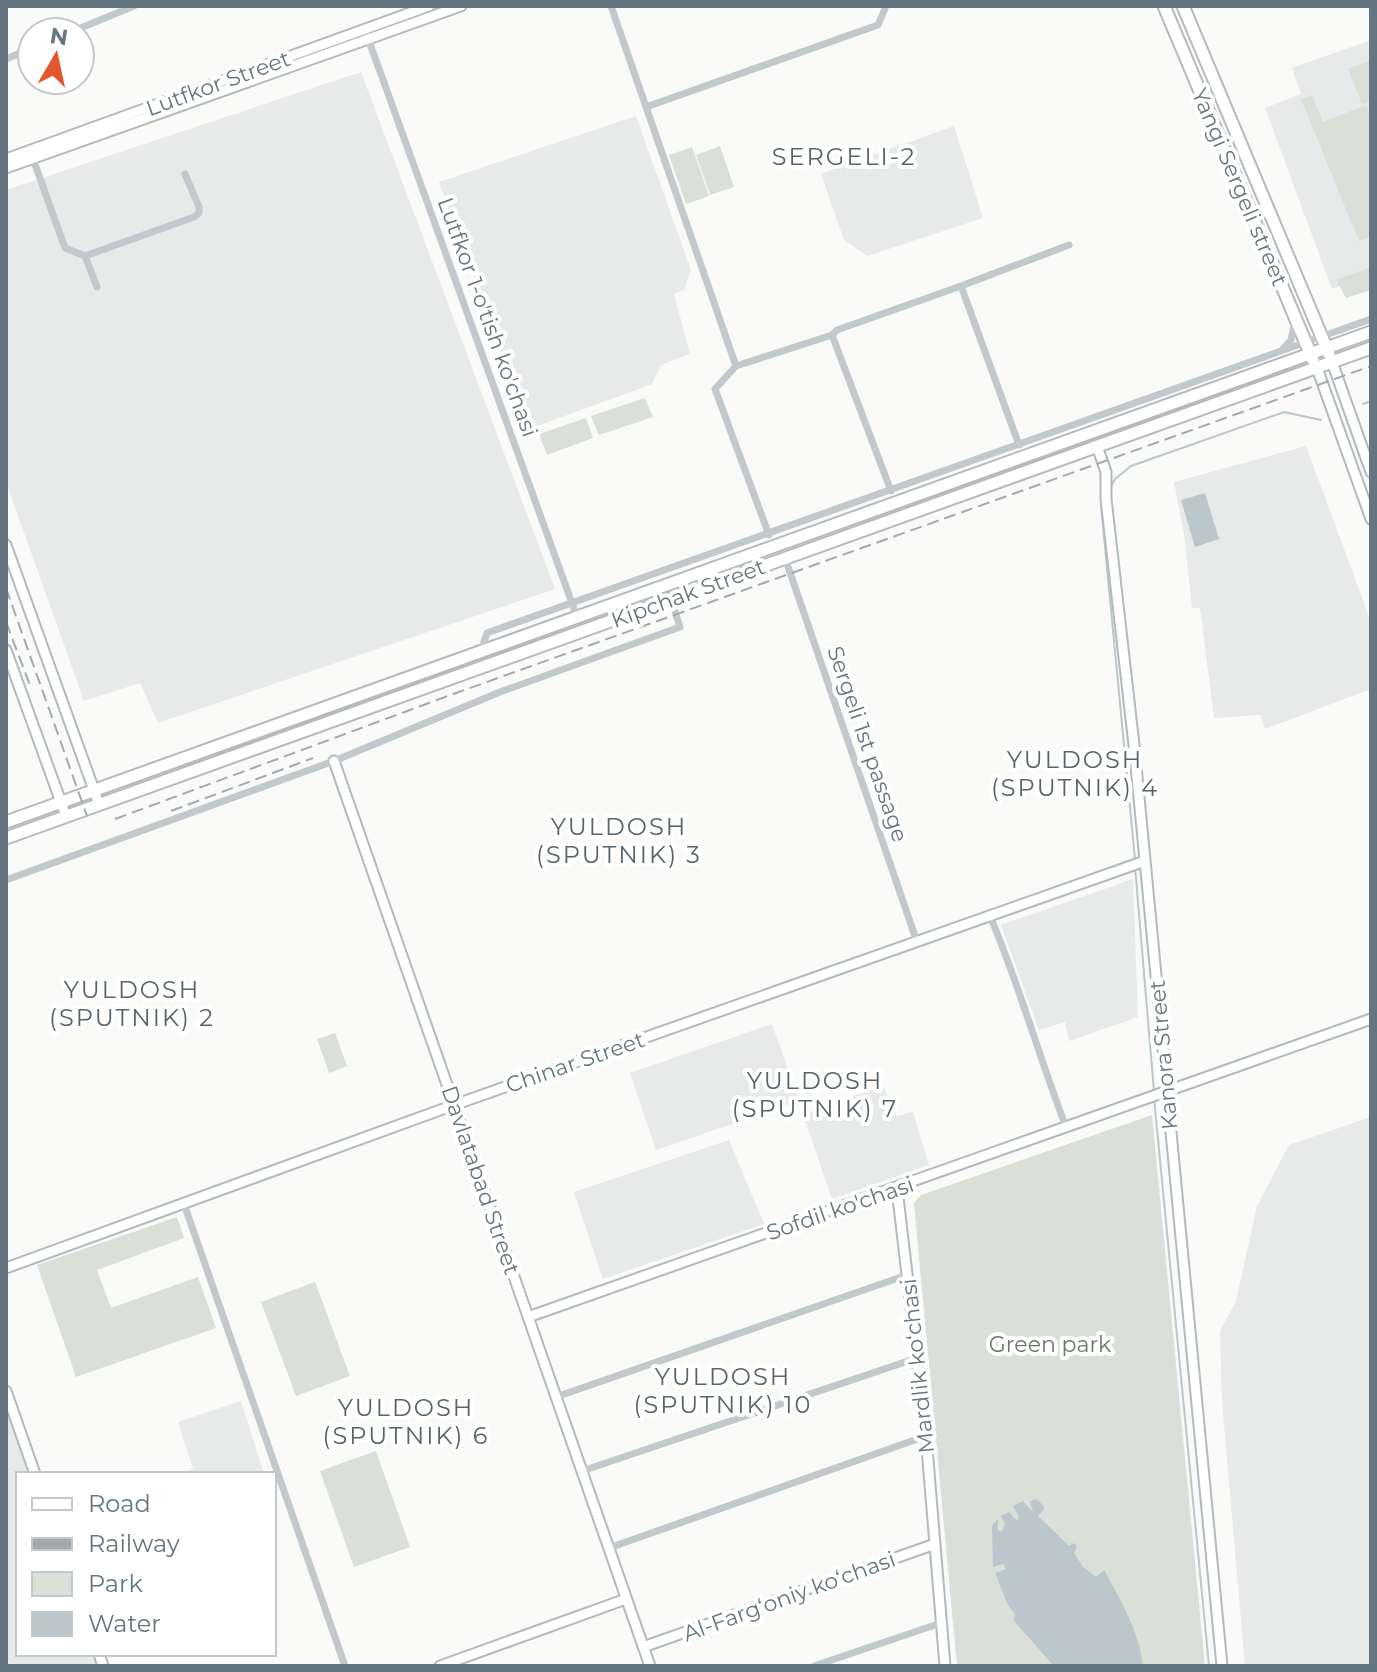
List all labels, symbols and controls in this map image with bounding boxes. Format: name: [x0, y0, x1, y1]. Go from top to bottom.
north arrow: [16, 16, 96, 96]
text: N: [48, 22, 70, 51]
street label: Lutfkor Street: [142, 45, 294, 122]
street label: Yangi Sergeli street: [1186, 84, 1293, 290]
district label: SERGELI-2: [772, 142, 916, 171]
street label: Lutfkor 1-o'tish ko'chasi: [432, 194, 543, 441]
street label: Kipchak Street: [607, 553, 769, 634]
street label: Sergeli 1st passage: [821, 643, 914, 846]
district label: YULDOSH (SPUTNIK) 4: [991, 745, 1159, 802]
district label: YULDOSH (SPUTNIK) 3: [536, 812, 702, 869]
district label: YULDOSH (SPUTNIK) 2: [49, 975, 215, 1032]
street label: Kanora Street: [1143, 979, 1183, 1131]
street label: Chinar Street: [502, 1026, 648, 1099]
district label: YULDOSH (SPUTNIK) 7: [732, 1066, 898, 1123]
street label: Davlatabad Street: [435, 1082, 526, 1278]
street label: Sofdil ko'chasi: [763, 1171, 917, 1246]
street label: Mardlik ko‘chasi: [895, 1277, 940, 1455]
park label: Green park: [989, 1331, 1112, 1358]
district label: YULDOSH (SPUTNIK) 10: [634, 1362, 812, 1419]
district label: YULDOSH (SPUTNIK) 6: [323, 1393, 489, 1450]
legend: [16, 1472, 276, 1656]
text: Road: [88, 1489, 151, 1518]
text: Railway: [88, 1529, 180, 1558]
street label: Al-Farg‘oniy ko‘chasi: [679, 1545, 899, 1647]
text: Park: [88, 1569, 143, 1598]
text: Water: [88, 1609, 161, 1638]

